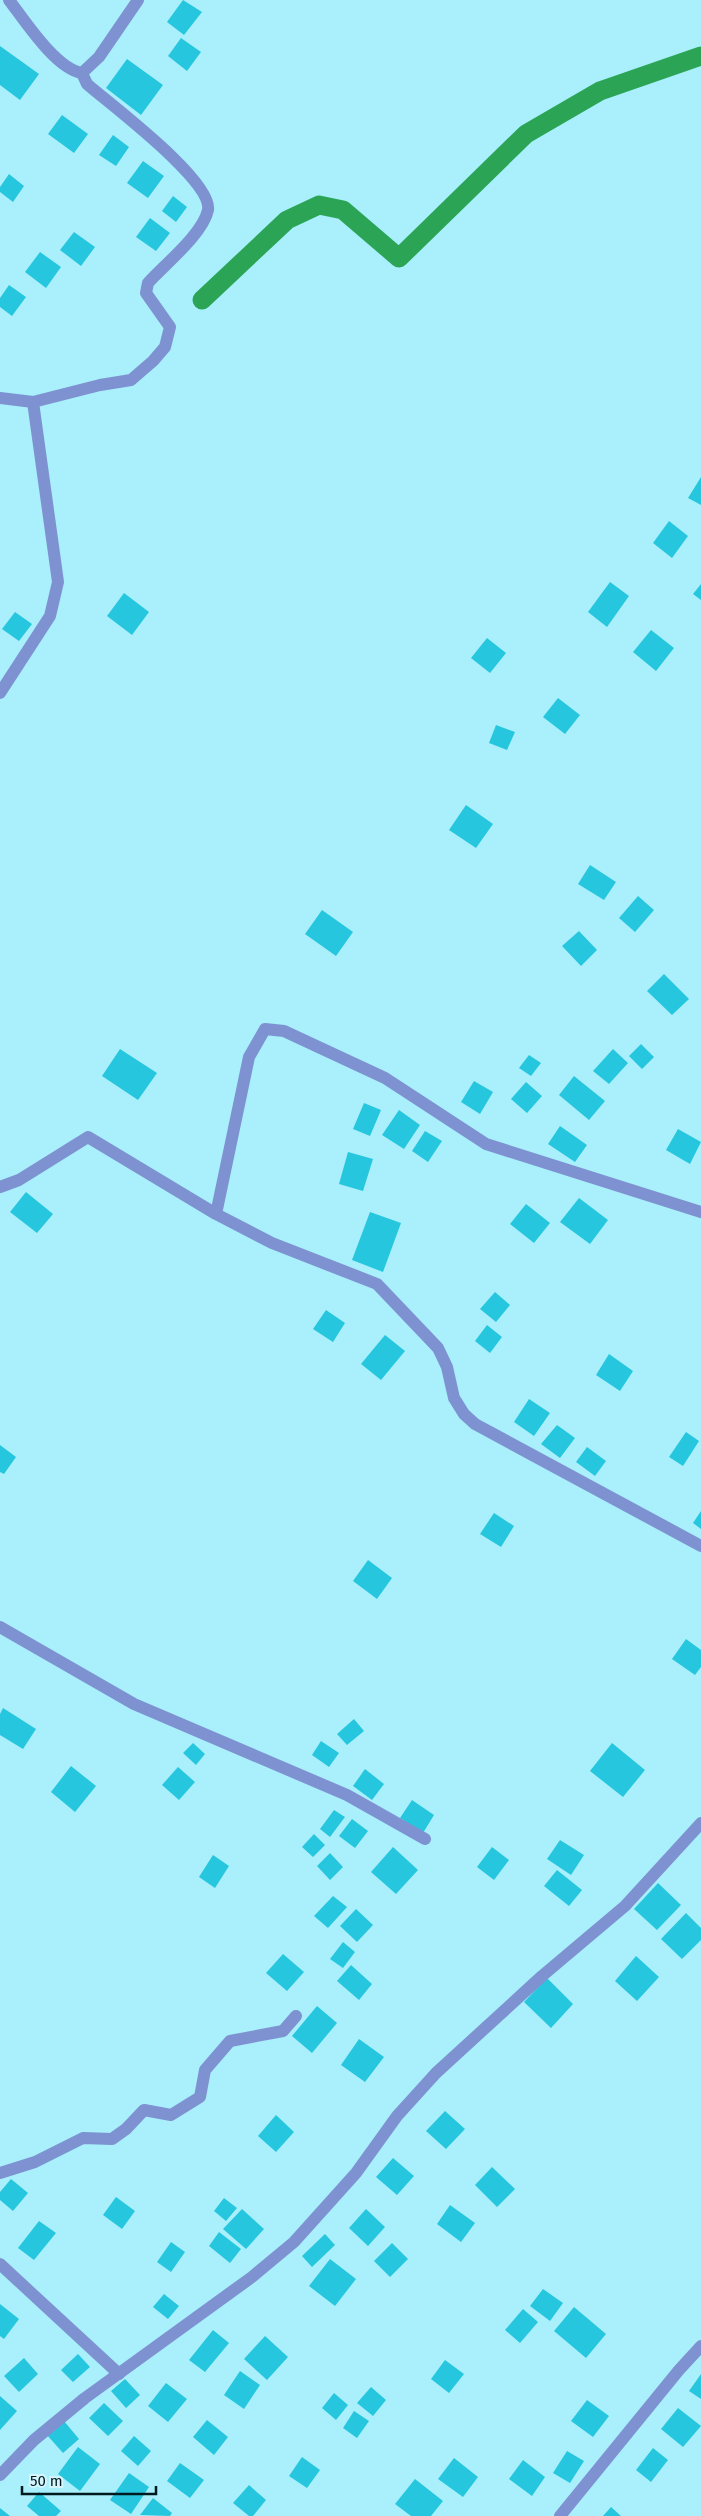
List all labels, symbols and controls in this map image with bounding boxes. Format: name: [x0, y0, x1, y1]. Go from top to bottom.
scale bar: [22, 2464, 156, 2496]
text: 50 m: [30, 2472, 63, 2490]

